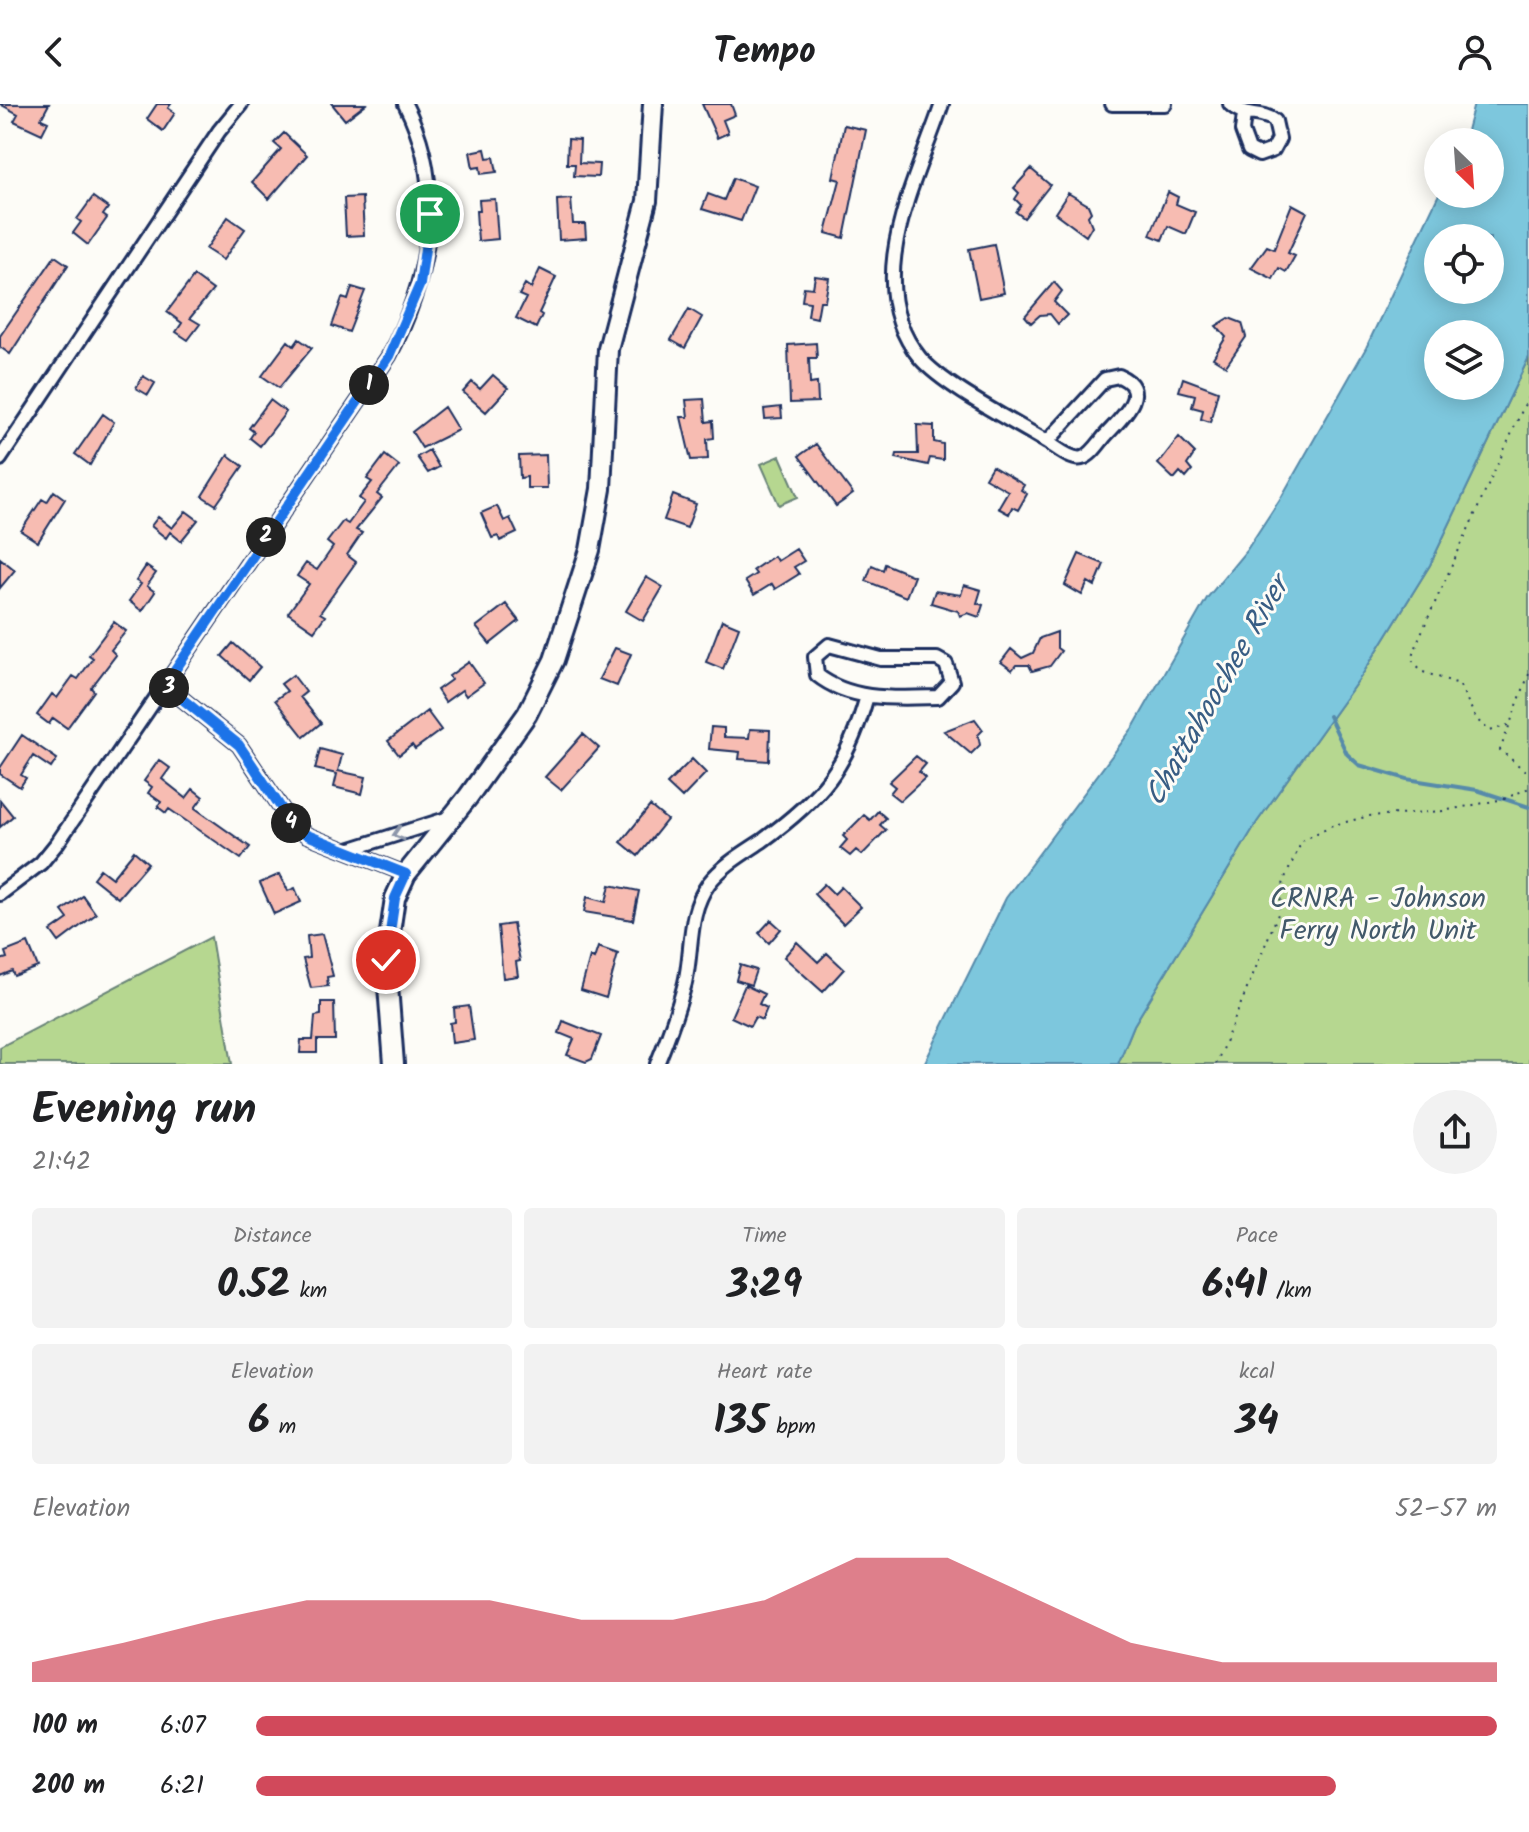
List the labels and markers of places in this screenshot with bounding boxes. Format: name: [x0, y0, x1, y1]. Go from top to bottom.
pin: [396, 180, 464, 248]
pin: 1: [349, 365, 389, 405]
pin: 2: [246, 517, 286, 557]
pin: 3: [149, 668, 189, 708]
pin: 4: [271, 803, 311, 843]
pin: [352, 926, 420, 994]

